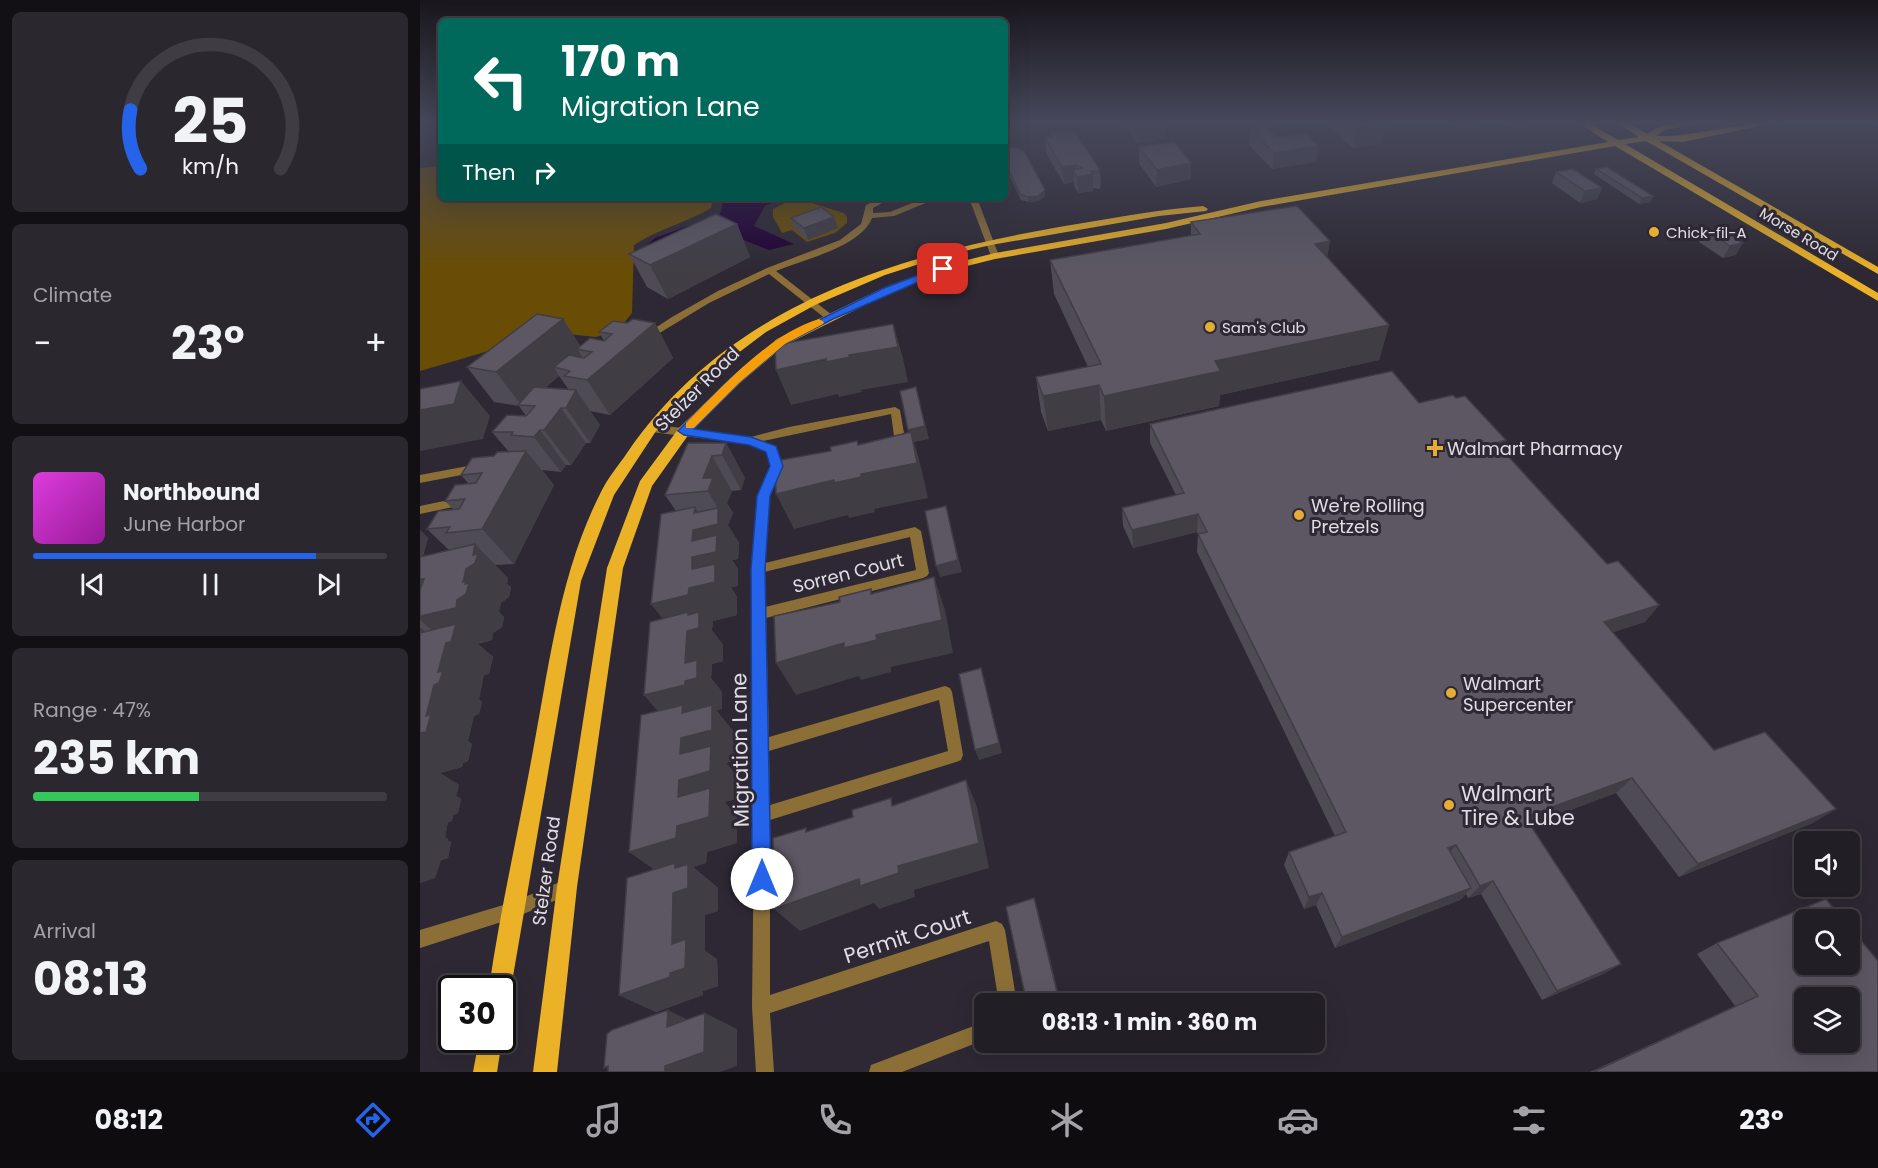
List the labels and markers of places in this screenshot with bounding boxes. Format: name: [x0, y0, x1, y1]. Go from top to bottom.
place label: Chick-fil-A: [1666, 222, 1747, 243]
marker: Chick-fil-A: [1647, 225, 1661, 239]
pin: [917, 243, 968, 294]
place label: Sam's Club: [1222, 317, 1306, 338]
marker: Sam's Club: [1203, 320, 1217, 334]
place label: Walmart Pharmacy: [1447, 436, 1623, 461]
marker: Walmart Pharmacy: [1428, 441, 1442, 455]
place label: We're Rolling Pretzels: [1311, 493, 1425, 539]
marker: We're Rolling Pretzels: [1292, 508, 1306, 522]
place label: Walmart Supercenter: [1463, 671, 1573, 717]
marker: Walmart Supercenter: [1444, 686, 1458, 700]
place label: Walmart Tire & Lube: [1461, 779, 1575, 832]
marker: Walmart Tire & Lube: [1442, 798, 1456, 812]

